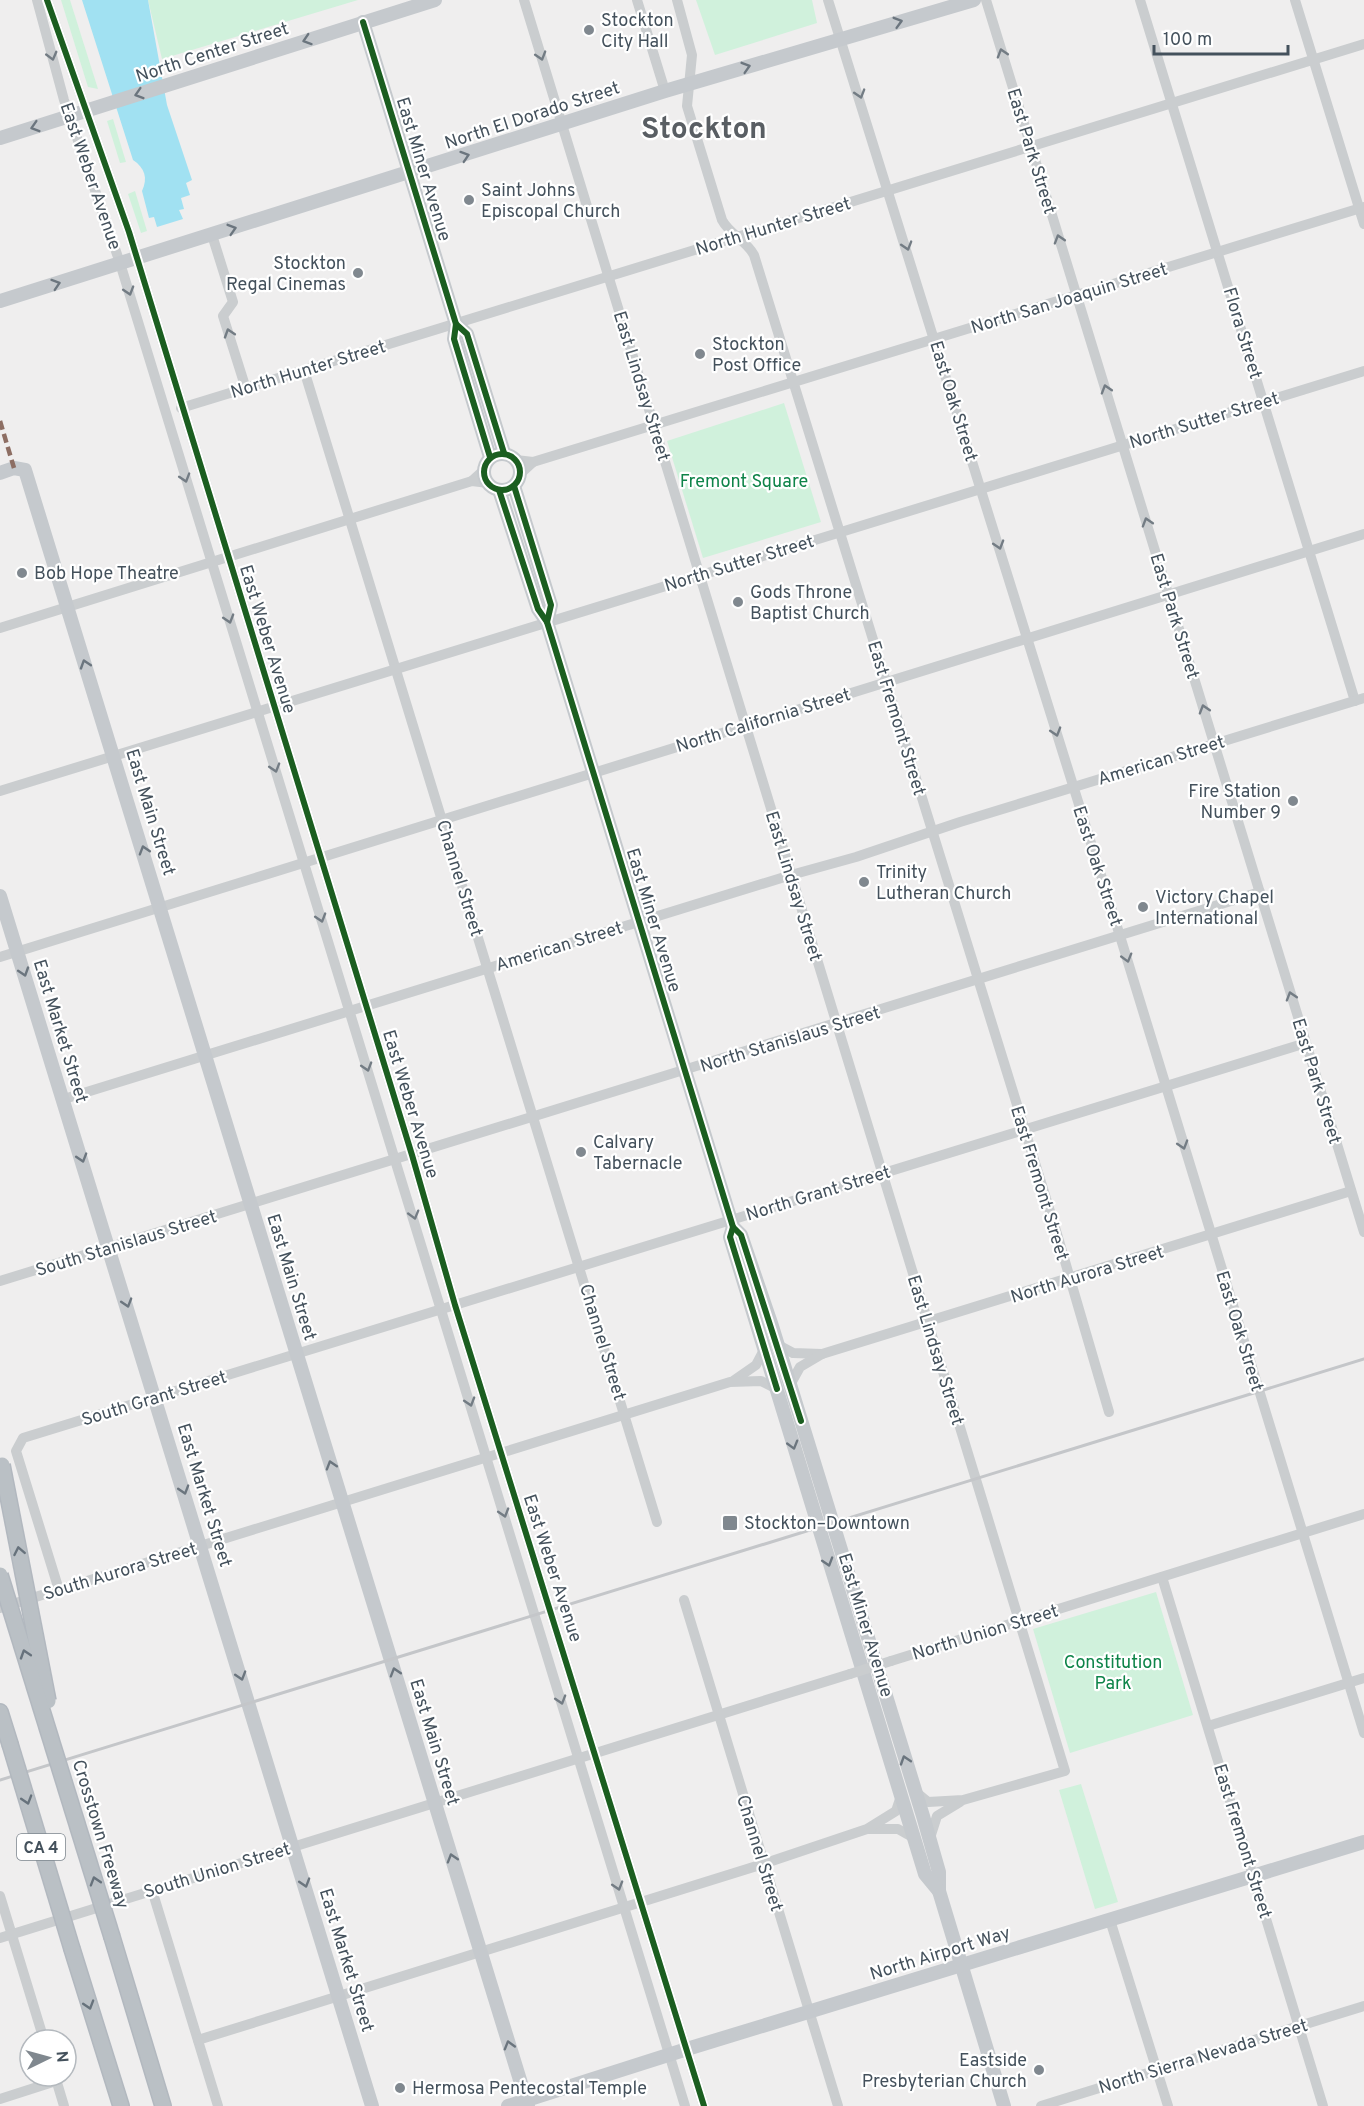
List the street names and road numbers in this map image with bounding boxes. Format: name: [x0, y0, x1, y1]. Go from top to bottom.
street label: North Center Street: [133, 18, 292, 89]
street label: North El Dorado Street: [442, 77, 623, 156]
street label: East Park Street: [1001, 86, 1061, 217]
street label: East Miner Avenue: [390, 95, 455, 244]
street label: East Weber Avenue: [54, 100, 126, 253]
street label: North Hunter Street: [693, 193, 854, 262]
street label: North San Joaquin Street: [968, 259, 1170, 340]
street label: Flora Street: [1217, 285, 1266, 382]
street label: East Lindsay Street: [607, 309, 674, 464]
street label: North Hunter Street: [228, 336, 389, 405]
street label: East Oak Street: [923, 338, 982, 465]
street label: North Sutter Street: [1127, 388, 1282, 455]
street label: North Sutter Street: [662, 531, 817, 598]
street label: East Park Street: [1144, 551, 1204, 682]
street label: East Weber Avenue: [233, 562, 300, 717]
street label: East Fremont Street: [861, 638, 930, 799]
street label: North California Street: [673, 684, 854, 759]
street label: American Street: [1095, 731, 1228, 792]
street label: East Main Street: [119, 746, 180, 879]
street label: East Oak Street: [1066, 803, 1127, 930]
street label: East Lindsay Street: [759, 809, 826, 964]
street label: Channel Street: [430, 817, 487, 939]
street label: East Miner Avenue: [620, 846, 685, 995]
street label: American Street: [493, 917, 626, 978]
street label: East Market Street: [27, 957, 92, 1106]
street label: North Stanislaus Street: [697, 1002, 883, 1079]
street label: East Park Street: [1286, 1016, 1346, 1147]
street label: East Weber Avenue: [376, 1027, 443, 1182]
street label: East Fremont Street: [1004, 1103, 1073, 1264]
street label: North Grant Street: [743, 1162, 894, 1227]
street label: South Stanislaus Street: [33, 1206, 220, 1283]
street label: East Main Street: [260, 1211, 321, 1344]
street label: North Aurora Street: [1008, 1241, 1167, 1310]
street label: East Oak Street: [1209, 1268, 1268, 1395]
street label: East Lindsay Street: [901, 1273, 968, 1428]
street label: Channel Street: [573, 1281, 630, 1403]
street label: South Grant Street: [79, 1366, 230, 1432]
street label: East Market Street: [171, 1421, 236, 1570]
street label: East Weber Avenue: [517, 1491, 586, 1645]
street label: South Aurora Street: [41, 1538, 200, 1607]
street label: East Miner Avenue: [832, 1551, 897, 1700]
street label: North Union Street: [909, 1600, 1061, 1667]
street label: East Main Street: [403, 1676, 464, 1809]
street label: Crosstown Freeway: [66, 1757, 133, 1912]
street label: East Fremont Street: [1207, 1761, 1276, 1922]
street label: Channel Street: [730, 1792, 787, 1914]
road number: CA 4: [17, 1834, 65, 1860]
street label: South Union Street: [141, 1838, 294, 1905]
street label: East Market Street: [313, 1886, 378, 2035]
street label: North Airport Way: [867, 1922, 1014, 1987]
street label: North Sierra Nevada Street: [1096, 2015, 1311, 2100]

